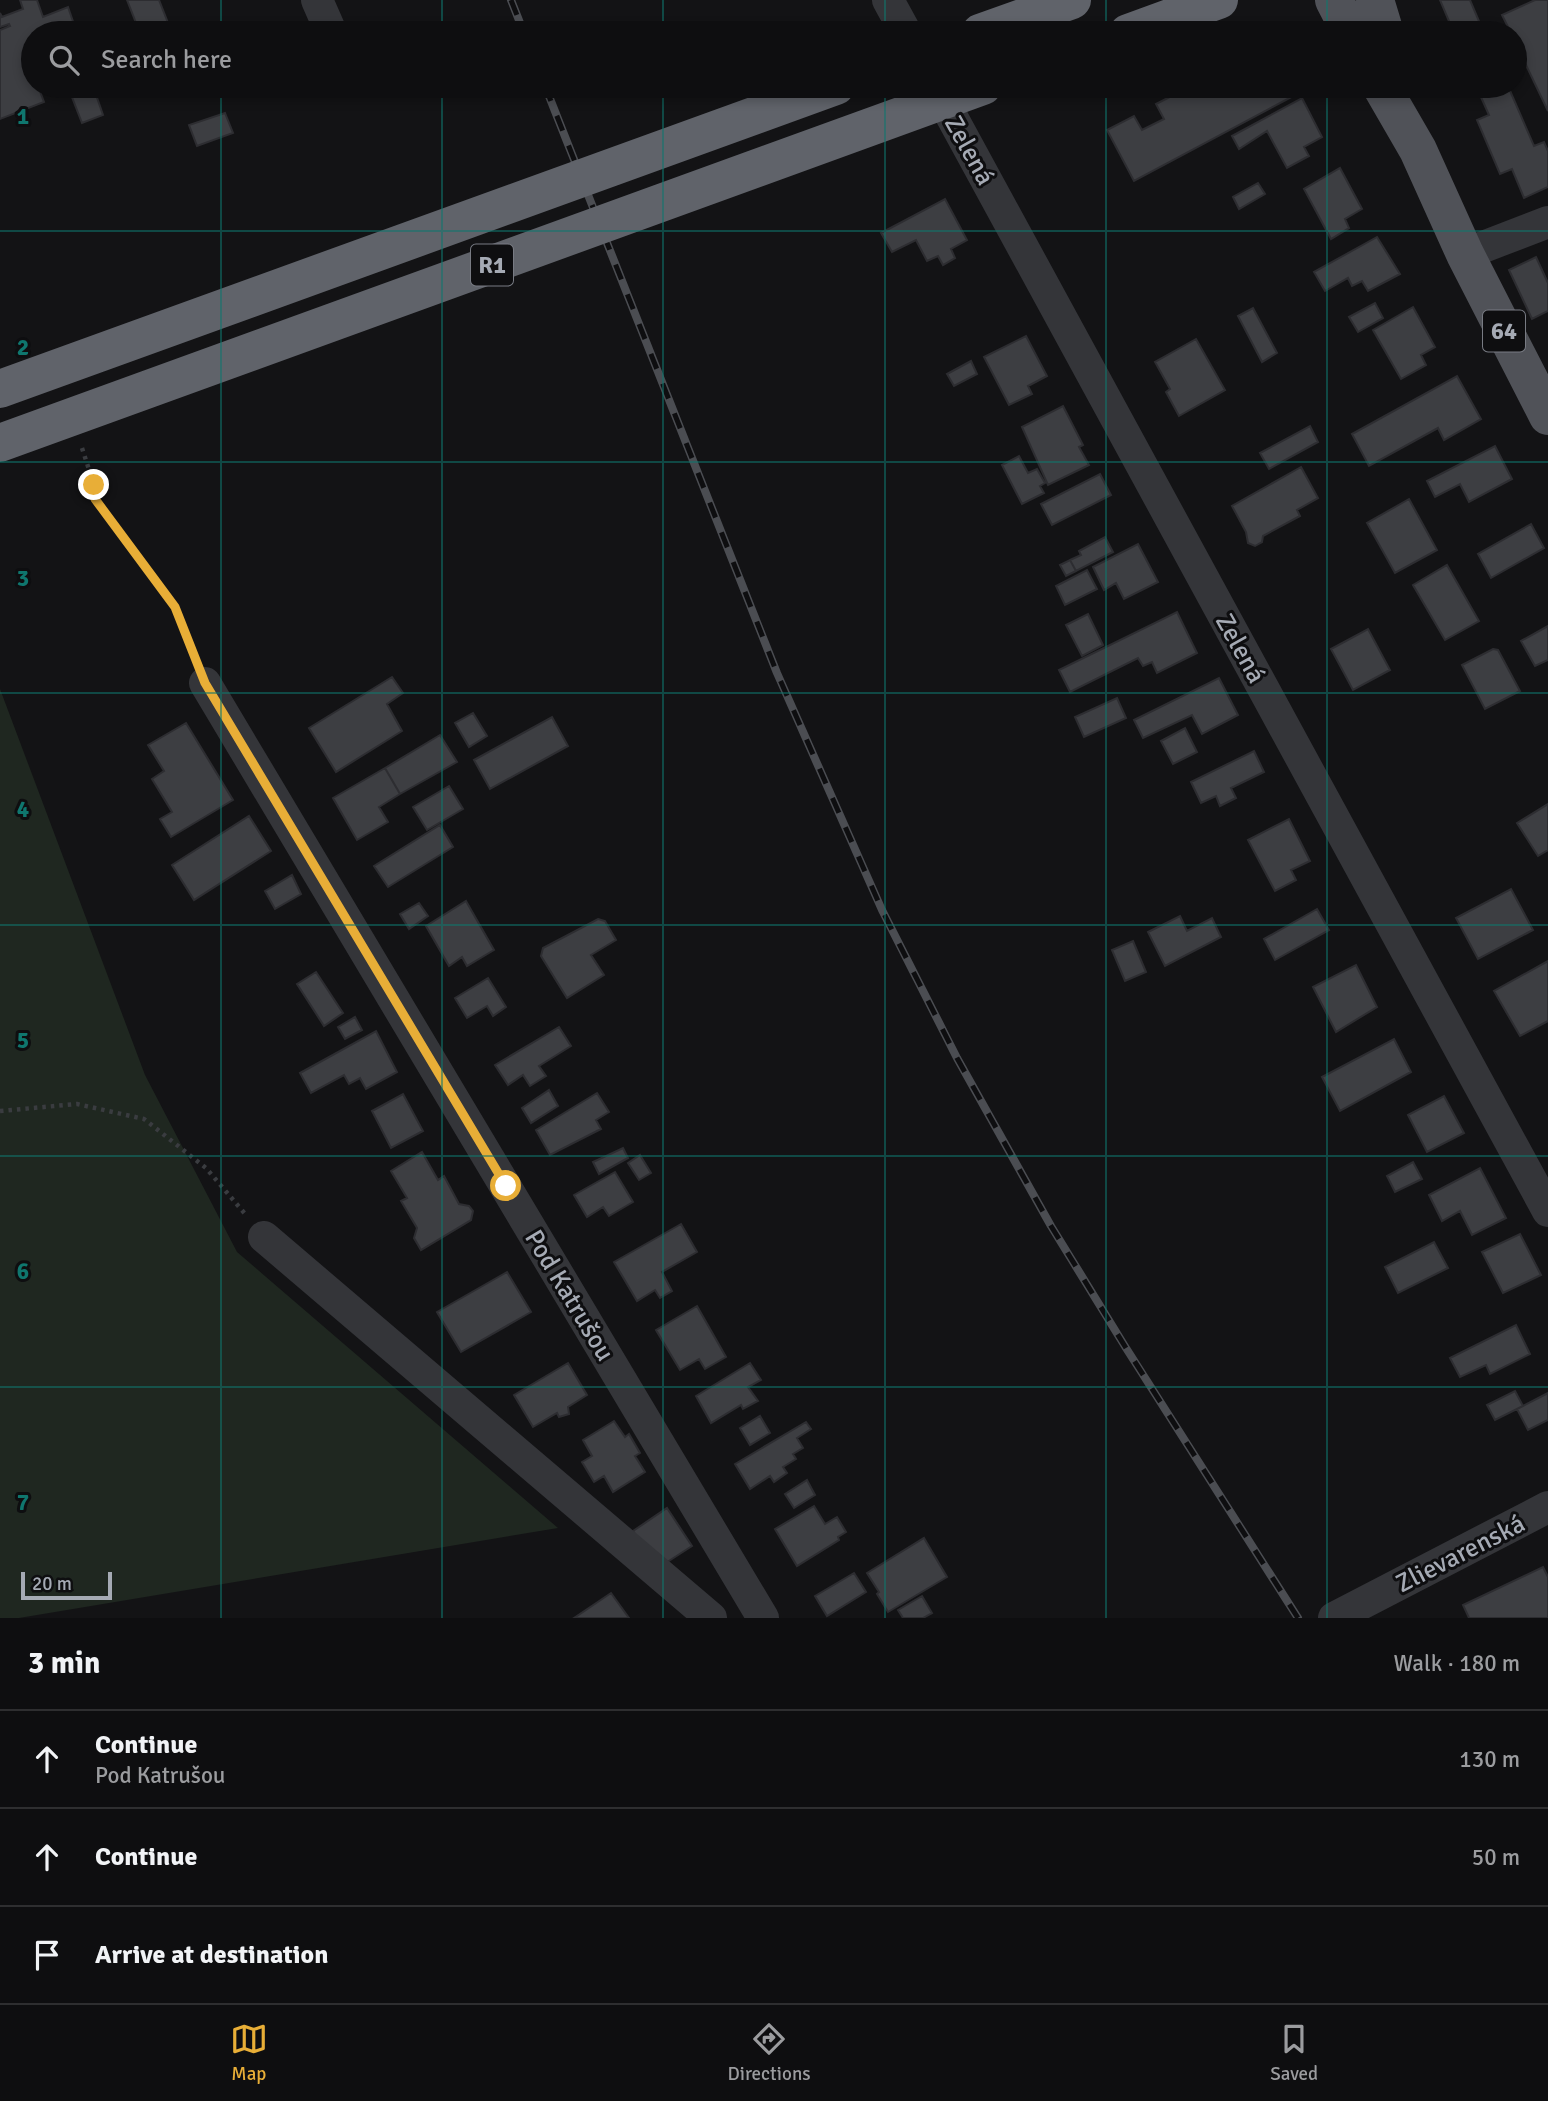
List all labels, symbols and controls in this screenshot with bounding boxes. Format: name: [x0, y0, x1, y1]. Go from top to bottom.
search box: [21, 21, 1527, 98]
icon: search: [45, 41, 83, 79]
text: Search here: [101, 44, 232, 76]
text: 1: [17, 102, 29, 131]
street label: Zelená: [937, 110, 1001, 191]
road number: R1: [471, 244, 513, 286]
road number: 64: [1483, 310, 1525, 352]
text: 2: [17, 333, 29, 362]
route end: [78, 469, 109, 500]
text: 3: [17, 564, 29, 593]
street label: Zelená: [1208, 608, 1272, 689]
text: 4: [17, 795, 29, 824]
text: 5: [17, 1026, 29, 1055]
route start: [490, 1170, 521, 1201]
street label: Pod Katrušou: [517, 1224, 621, 1367]
text: 6: [17, 1257, 29, 1286]
text: 7: [17, 1488, 29, 1517]
street label: Zlievarenská: [1390, 1508, 1530, 1600]
scale bar: [21, 1569, 112, 1601]
text: 20 m: [32, 1572, 72, 1596]
text: 3 min: [28, 1645, 100, 1682]
text: Walk · 180 m: [1394, 1649, 1520, 1678]
text: Continue: [95, 1729, 197, 1761]
icon: ahead: [28, 1740, 66, 1778]
text: 130 m: [1459, 1745, 1520, 1774]
text: Pod Katrušou: [95, 1761, 225, 1790]
icon: ahead: [28, 1838, 66, 1876]
text: Continue: [95, 1841, 197, 1873]
text: 50 m: [1472, 1843, 1520, 1872]
icon: arrive: [28, 1936, 66, 1974]
text: Arrive at destination: [95, 1939, 328, 1971]
tab: Map: [230, 2020, 268, 2086]
tab: Directions: [728, 2020, 811, 2086]
tab: Saved: [1270, 2020, 1318, 2086]

